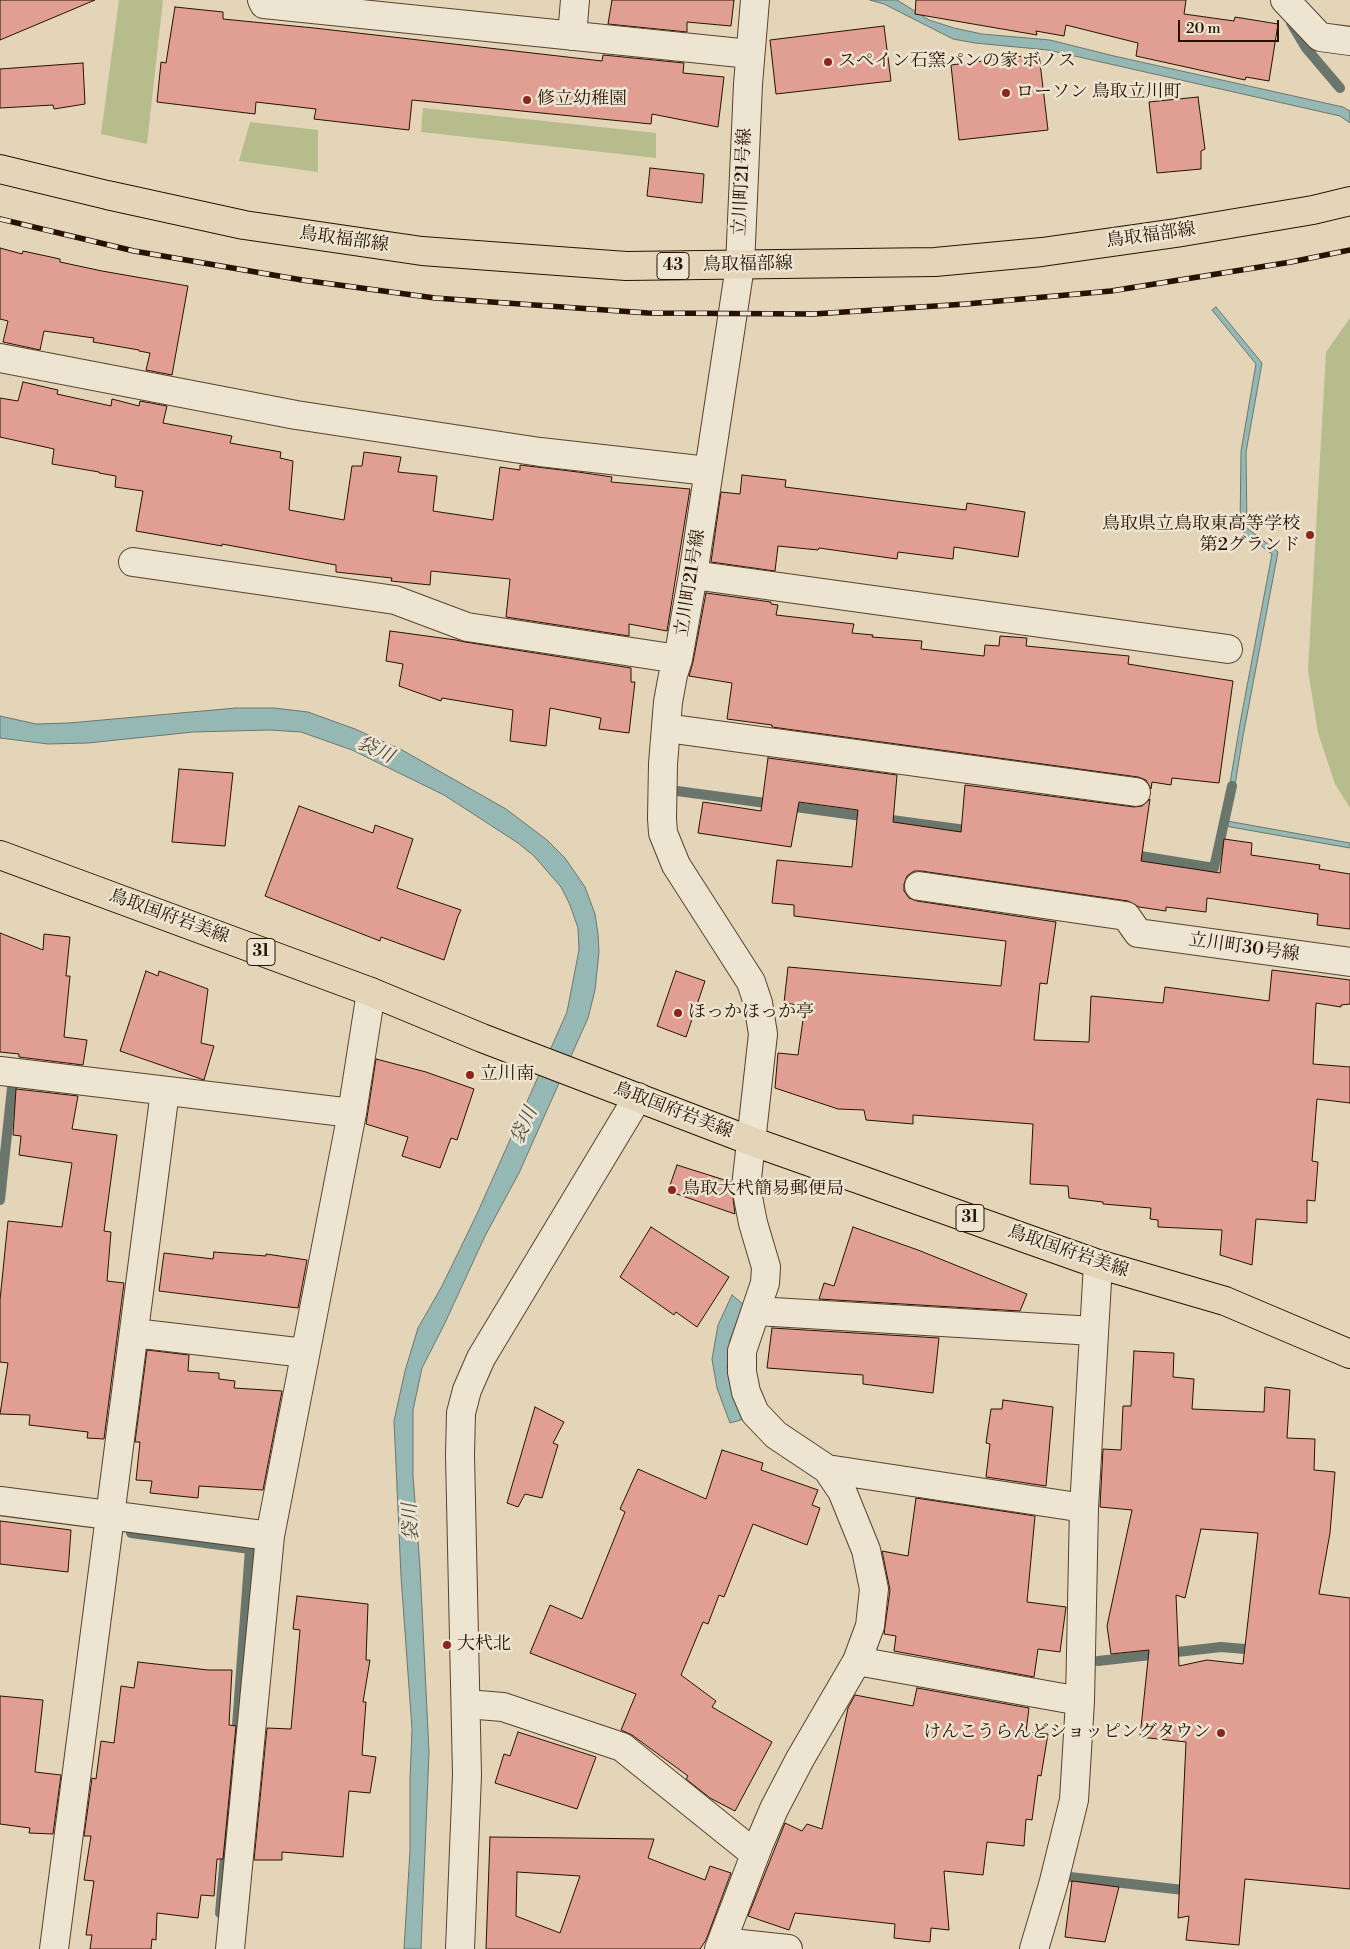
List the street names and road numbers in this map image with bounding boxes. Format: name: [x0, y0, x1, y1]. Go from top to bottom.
street label: 立川町21号線: [729, 127, 757, 237]
street label: 鳥取福部線: [1105, 219, 1197, 253]
street label: 鳥取福部線: [298, 223, 390, 257]
road number: 43: [657, 252, 689, 280]
street label: 鳥取福部線: [703, 253, 793, 277]
street label: 立川町21号線: [672, 528, 710, 638]
street label: 鳥取国府岩美線: [106, 885, 232, 949]
street label: 立川町30号線: [1187, 930, 1301, 966]
road number: 31: [247, 939, 275, 966]
street label: 鳥取国府岩美線: [610, 1078, 736, 1144]
road number: 31: [956, 1204, 984, 1232]
street label: 鳥取国府岩美線: [1005, 1221, 1131, 1283]

